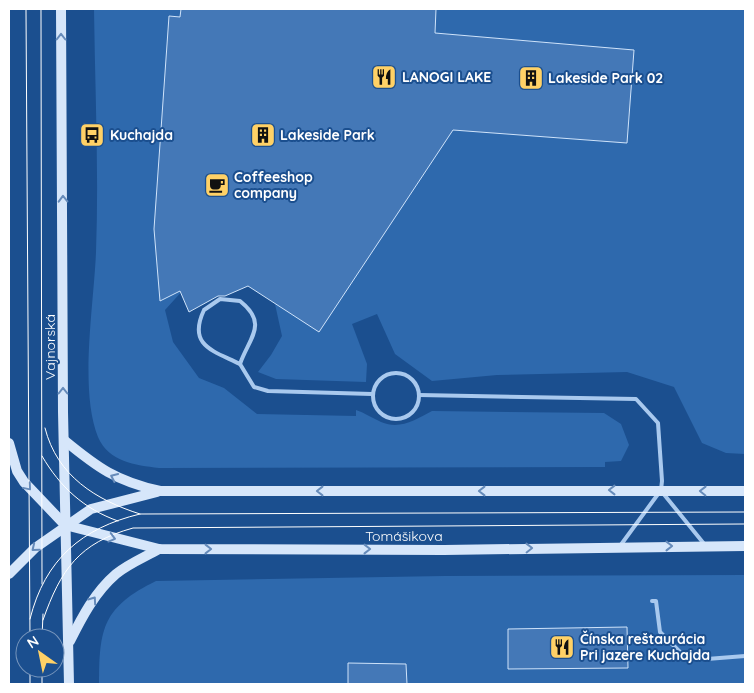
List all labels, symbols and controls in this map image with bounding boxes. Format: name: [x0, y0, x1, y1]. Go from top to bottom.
one-way arrow: [56, 32, 66, 40]
restaurant icon: LANOGI LAKE: [371, 64, 397, 90]
building icon: Lakeside Park 02: [518, 65, 544, 91]
place label: LANOGI LAKE: [402, 68, 491, 86]
place label: Lakeside Park 02: [548, 69, 663, 87]
bus stop icon: Kuchajda: [79, 122, 105, 148]
building icon: Lakeside Park: [250, 122, 276, 148]
place label: Kuchajda: [110, 126, 173, 144]
place label: Lakeside Park: [280, 126, 375, 144]
place label: Coffeeshop company: [234, 168, 313, 202]
cafe icon: Coffeeshop company: [204, 172, 230, 198]
one-way arrow: [58, 195, 68, 202]
street label: Vajnorská: [41, 314, 59, 380]
one-way arrow: [58, 387, 68, 394]
one-way arrow: [110, 472, 119, 483]
one-way arrow: [23, 482, 32, 491]
one-way arrow: [608, 485, 616, 495]
one-way arrow: [315, 486, 323, 496]
one-way arrow: [478, 486, 486, 496]
one-way arrow: [699, 486, 706, 496]
street label: Tomášikova: [365, 527, 443, 545]
one-way arrow: [107, 532, 116, 543]
one-way arrow: [665, 541, 673, 552]
one-way arrow: [32, 542, 41, 551]
one-way arrow: [526, 543, 534, 553]
one-way arrow: [204, 544, 212, 554]
one-way arrow: [363, 544, 371, 555]
one-way arrow: [87, 596, 96, 606]
north arrow: [15, 628, 65, 678]
place label: Čínska reštaurácia Pri jazere Kuchajda: [580, 630, 710, 664]
text: N: [24, 632, 42, 652]
restaurant icon: Čínska reštaurácia Pri jazere Kuchajda: [549, 634, 575, 660]

